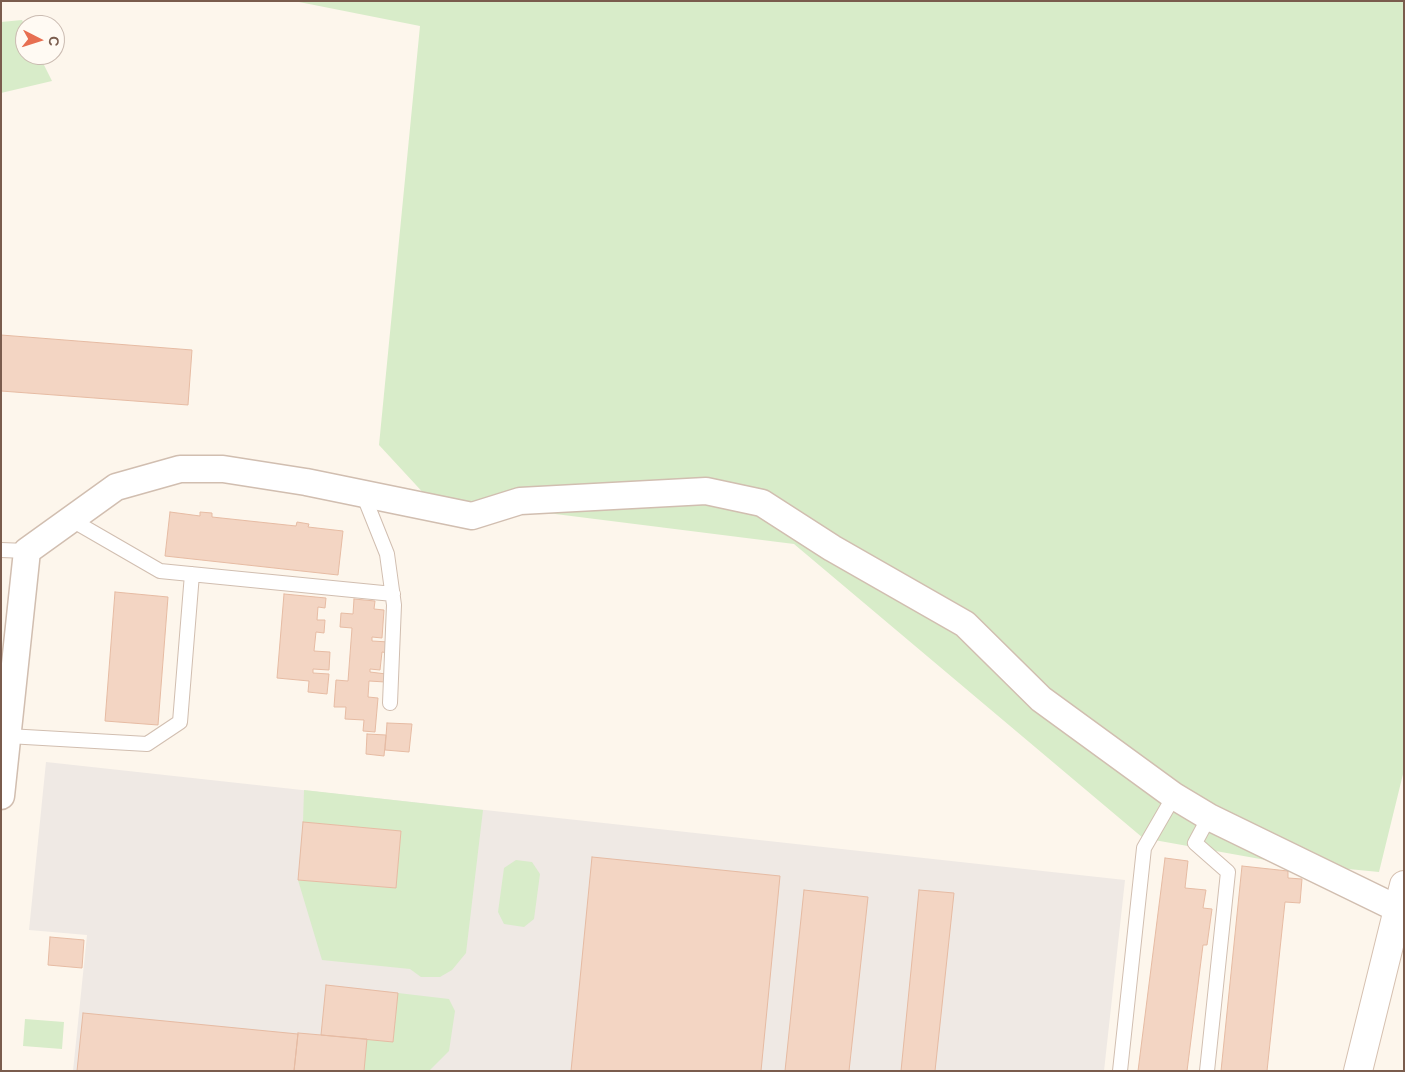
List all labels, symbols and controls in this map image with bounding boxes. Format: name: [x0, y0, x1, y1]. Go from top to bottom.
north arrow: [15, 15, 65, 65]
text: С: [46, 35, 62, 47]

